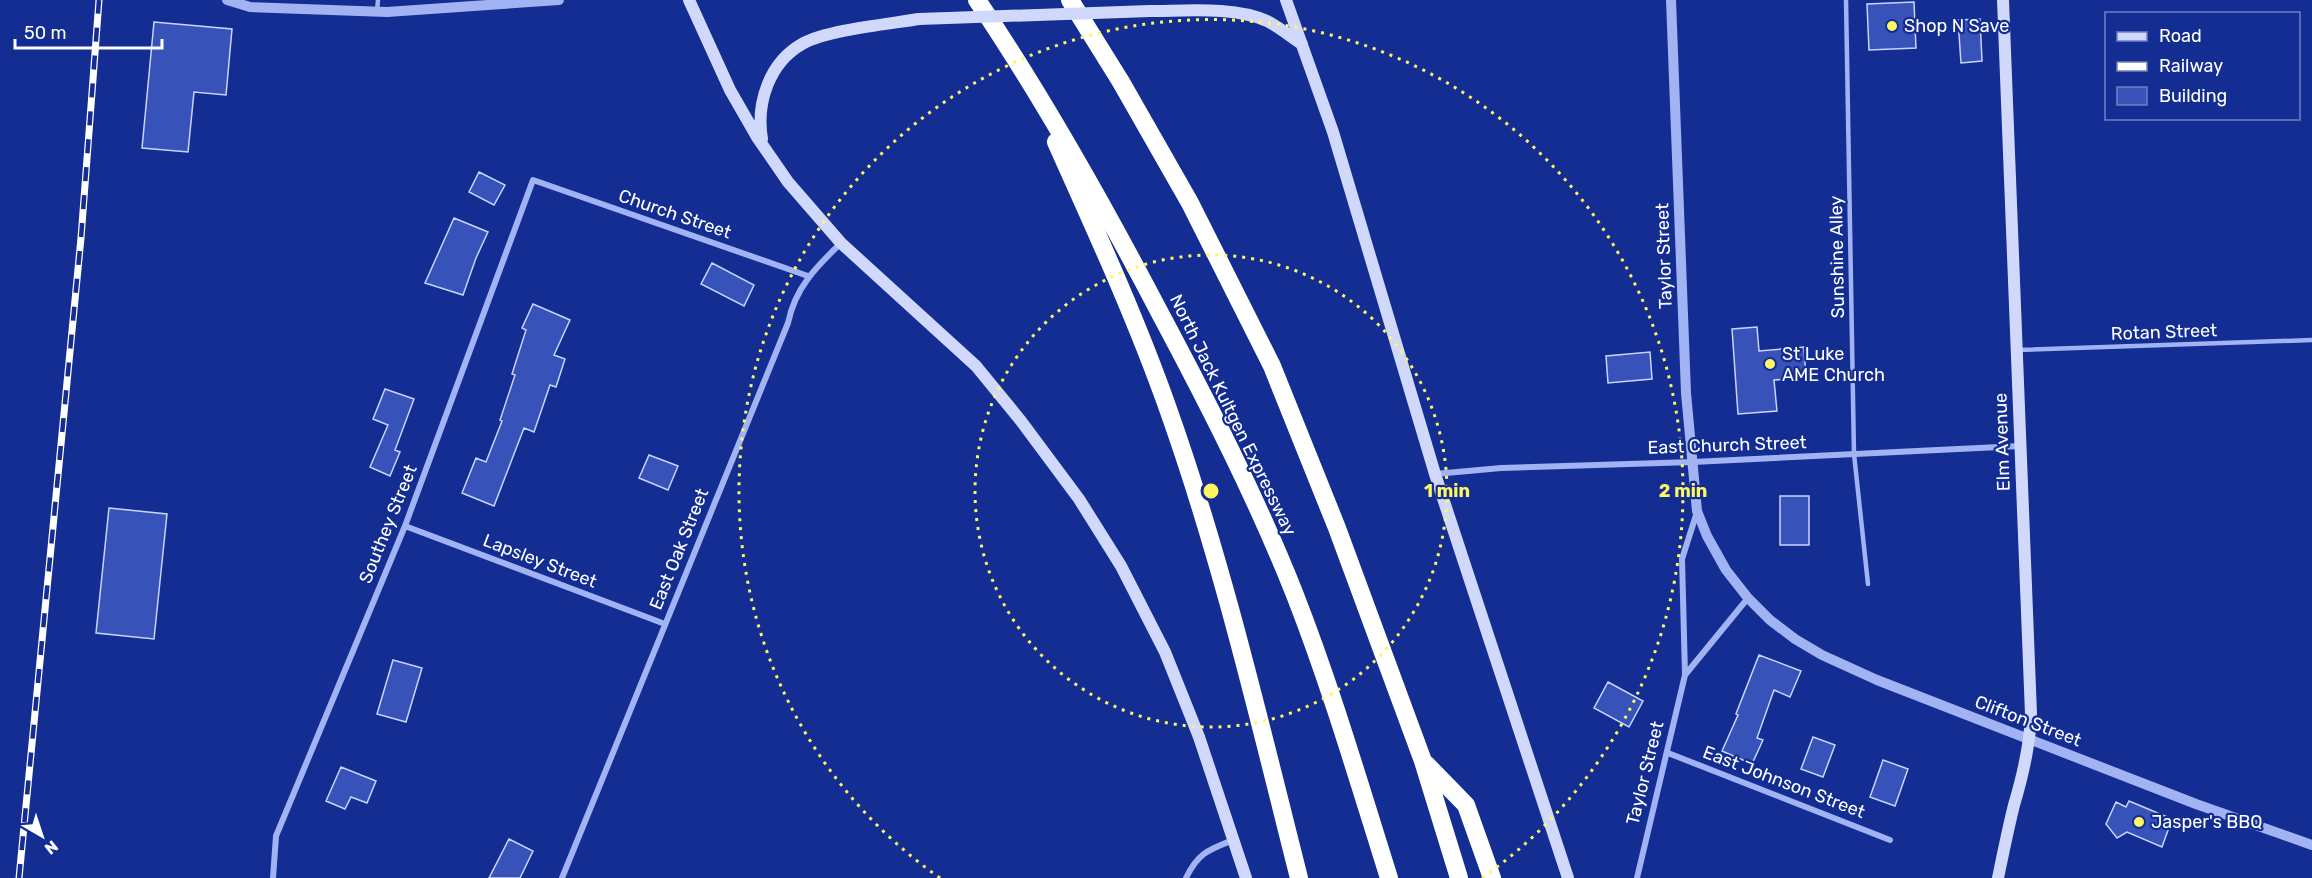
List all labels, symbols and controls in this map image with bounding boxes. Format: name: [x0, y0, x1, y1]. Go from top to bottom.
scale bar: [15, 12, 162, 50]
legend: [2105, 12, 2300, 120]
place label: Shop N Save: [1904, 15, 2009, 37]
marker: Shop N Save: [1885, 19, 1899, 33]
text: 50 m: [24, 22, 67, 44]
text: Road: [2159, 25, 2202, 47]
text: Railway: [2159, 55, 2223, 77]
text: Building: [2159, 85, 2227, 107]
street label: Church Street: [616, 184, 734, 244]
street label: Sunshine Alley: [1825, 195, 1849, 319]
street label: Taylor Street: [1651, 203, 1677, 309]
street label: North Jack Kultgen Expressway: [1165, 291, 1301, 539]
street label: Rotan Street: [2111, 319, 2217, 345]
place label: St Luke AME Church: [1782, 343, 1885, 386]
marker: St Luke AME Church: [1763, 357, 1777, 371]
street label: Elm Avenue: [1989, 393, 2015, 491]
street label: East Church Street: [1647, 431, 1807, 459]
street label: Southey Street: [354, 461, 422, 587]
text: 1 min: [1424, 480, 1470, 502]
text: 2 min: [1659, 480, 1707, 502]
centre of rings: [1201, 481, 1221, 501]
street label: East Oak Street: [645, 485, 713, 613]
street label: Lapsley Street: [480, 529, 600, 593]
street label: Clifton Street: [1972, 691, 2084, 751]
street label: Taylor Street: [1622, 719, 1668, 827]
street label: East Johnson Street: [1700, 741, 1868, 823]
north arrow: [12, 806, 72, 866]
place label: Jasper's BBQ: [2151, 811, 2262, 833]
marker: Jasper's BBQ: [2132, 815, 2146, 829]
text: N: [41, 836, 62, 858]

